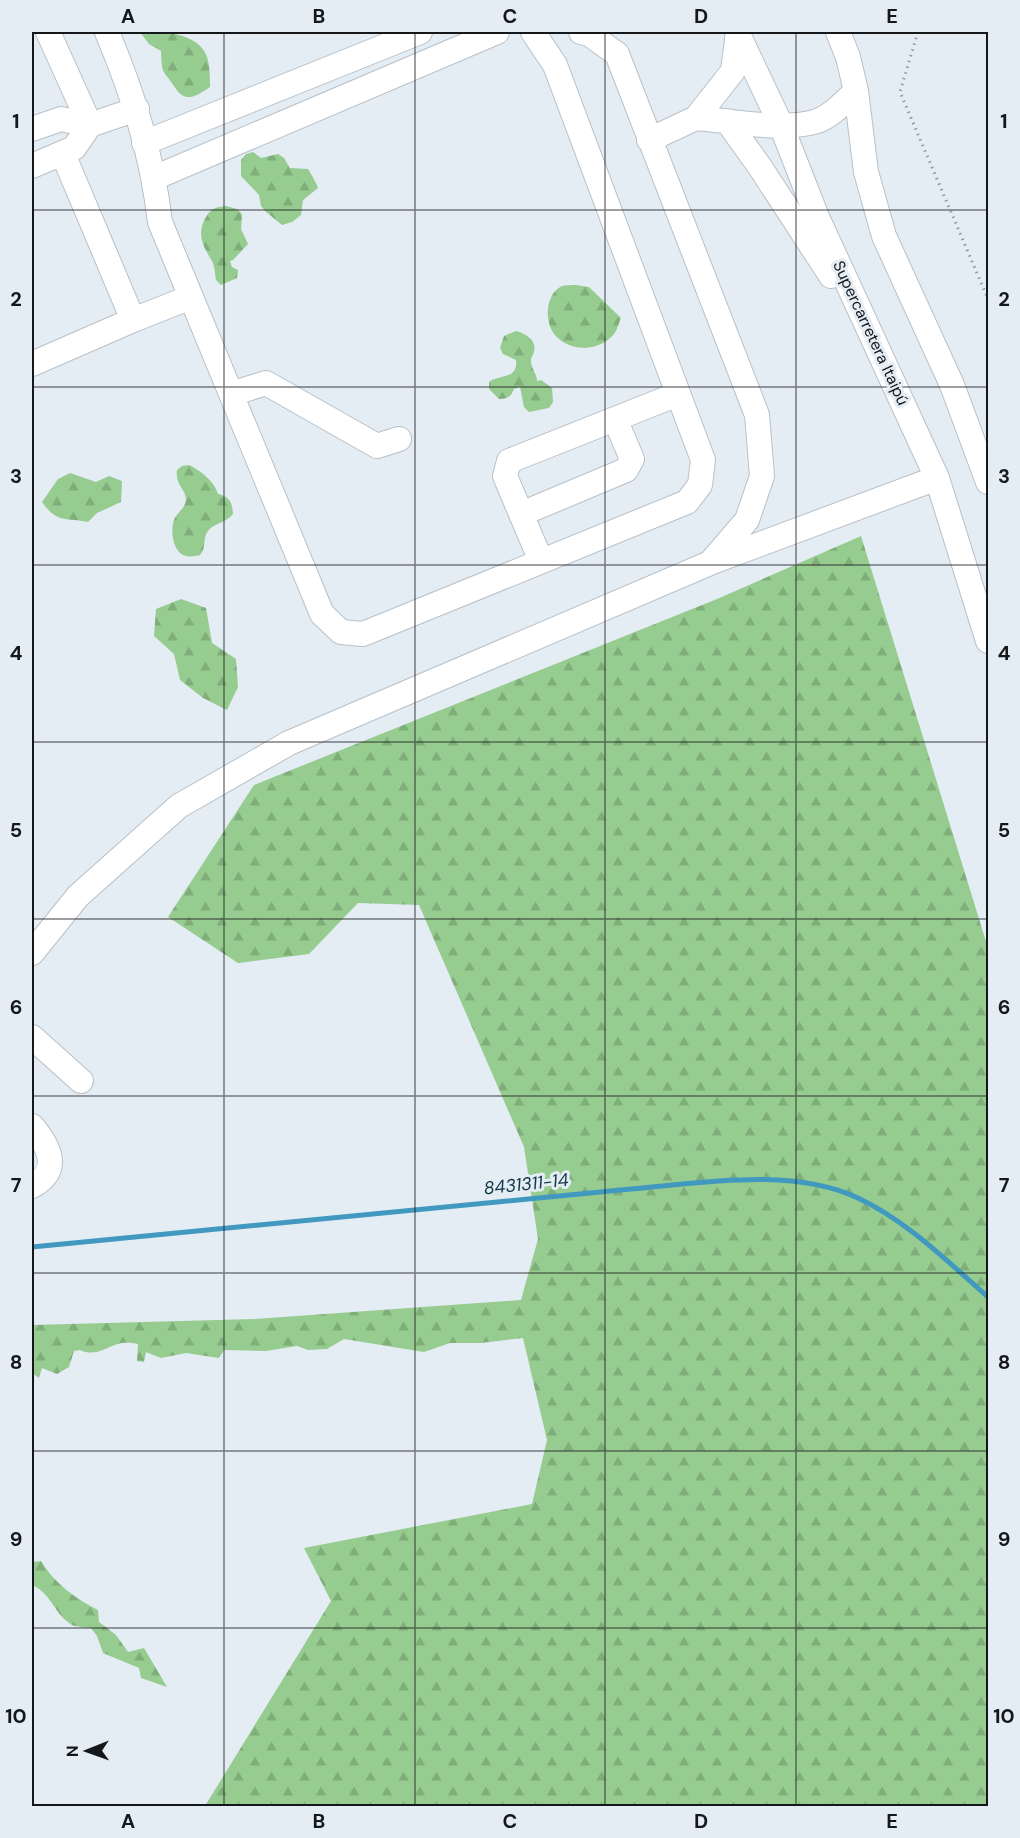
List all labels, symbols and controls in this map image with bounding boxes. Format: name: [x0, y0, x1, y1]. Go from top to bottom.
text: A: [121, 3, 135, 29]
text: B: [313, 3, 325, 29]
text: C: [503, 3, 517, 29]
text: D: [694, 3, 708, 29]
text: E: [886, 3, 898, 29]
text: 1: [12, 108, 20, 134]
text: 1: [1000, 108, 1008, 134]
street label: Supercarretera Itaipú: [828, 257, 914, 409]
text: 2: [10, 286, 22, 312]
text: 2: [998, 286, 1010, 312]
text: 3: [10, 463, 22, 489]
text: 3: [998, 463, 1010, 489]
text: 4: [10, 640, 23, 666]
text: 4: [998, 640, 1011, 666]
text: 5: [10, 817, 22, 843]
text: 5: [998, 817, 1010, 843]
text: 6: [10, 994, 22, 1020]
text: 6: [998, 994, 1010, 1020]
water label: 8431311-14: [482, 1168, 570, 1200]
text: 7: [11, 1172, 22, 1198]
text: 7: [999, 1172, 1010, 1198]
text: 8: [10, 1349, 22, 1375]
text: 8: [998, 1349, 1010, 1375]
text: 9: [10, 1526, 22, 1552]
text: 9: [998, 1526, 1010, 1552]
text: 10: [5, 1703, 27, 1729]
text: 10: [993, 1703, 1015, 1729]
north arrow: [57, 1721, 117, 1781]
text: N: [62, 1745, 83, 1757]
text: A: [121, 1808, 135, 1834]
text: B: [313, 1808, 325, 1834]
text: C: [503, 1808, 517, 1834]
text: D: [694, 1808, 708, 1834]
text: E: [886, 1808, 898, 1834]

